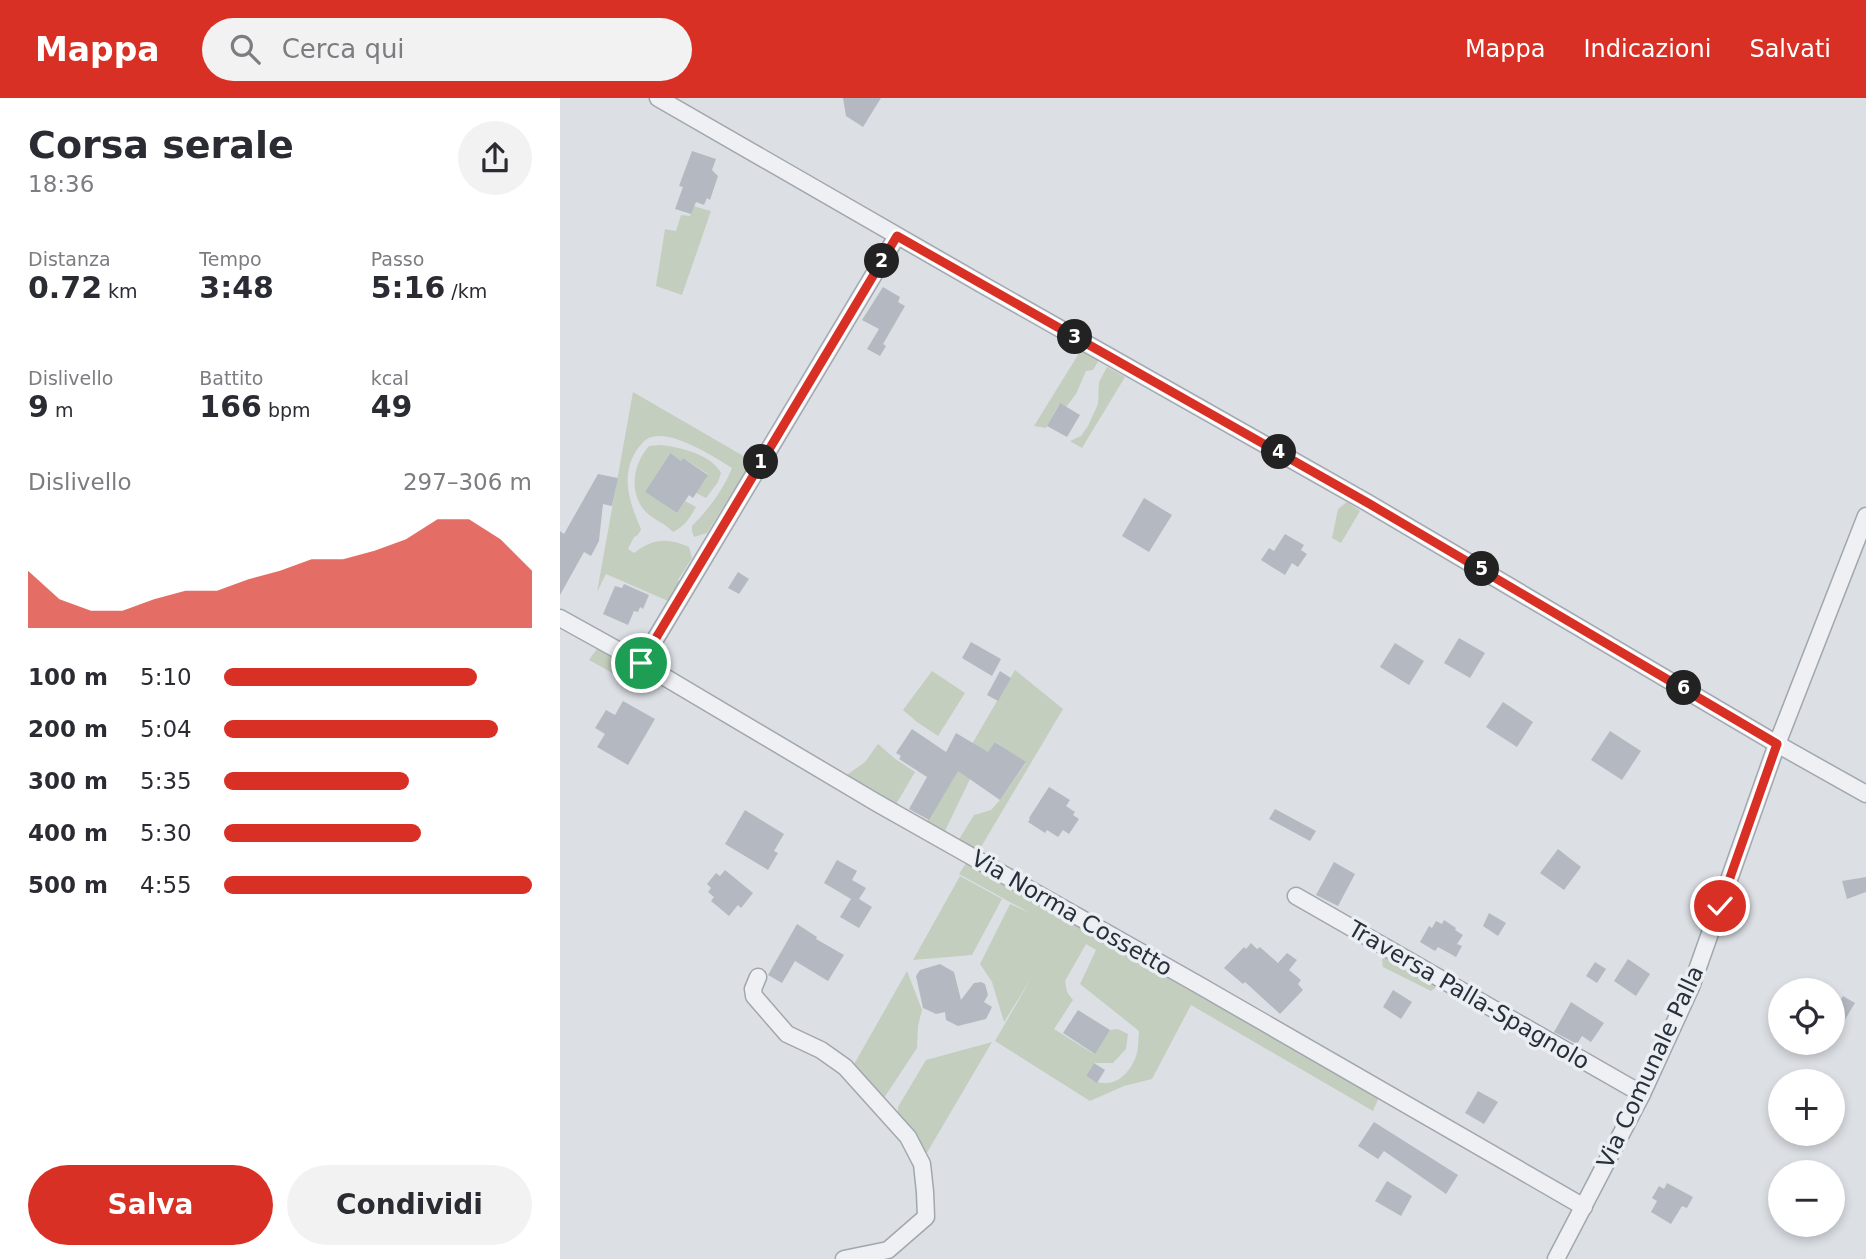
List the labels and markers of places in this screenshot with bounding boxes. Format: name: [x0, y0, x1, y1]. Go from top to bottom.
pin: 2: [864, 244, 900, 278]
pin: 3: [1058, 320, 1092, 354]
pin: 4: [1262, 434, 1296, 470]
pin: 1: [744, 444, 778, 480]
pin: 5: [1464, 552, 1500, 587]
pin: [611, 633, 671, 693]
pin: 6: [1666, 670, 1702, 706]
pin: [1690, 876, 1750, 936]

